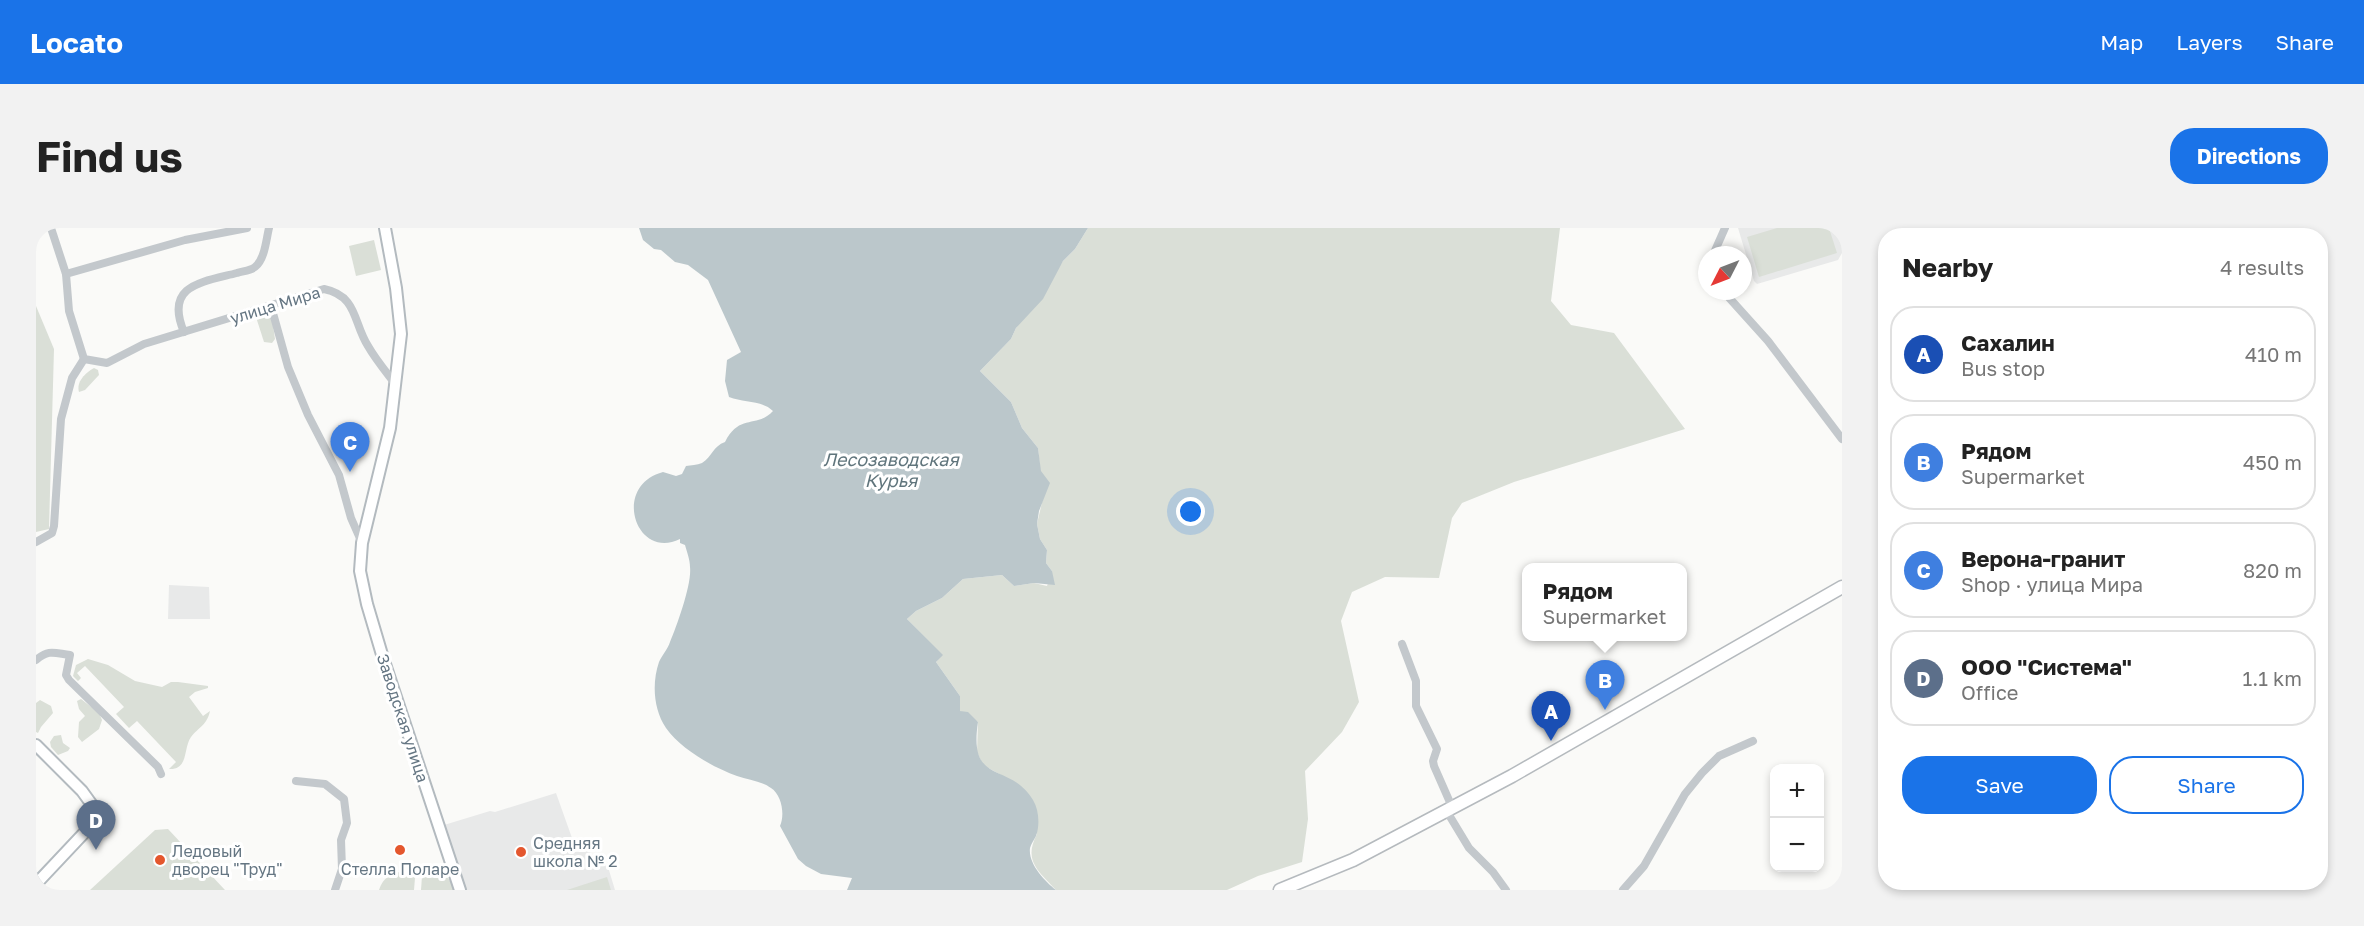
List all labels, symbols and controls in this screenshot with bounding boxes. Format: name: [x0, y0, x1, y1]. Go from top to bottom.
text: Locato: [30, 26, 123, 59]
text: Map: [2100, 29, 2143, 55]
text: Layers: [2176, 29, 2243, 55]
text: Share: [2276, 29, 2334, 55]
button: Directions: [2170, 128, 2328, 184]
text: Find us: [36, 131, 183, 181]
north arrow: [1698, 246, 1752, 300]
text: Nearby: [1902, 252, 1993, 283]
text: 4 results: [2220, 255, 2304, 279]
street label: улица Мира: [227, 282, 323, 328]
text: Сахалин: [1961, 329, 2055, 356]
text: A: [1916, 342, 1931, 366]
text: 410 m: [2245, 342, 2302, 366]
text: Bus stop: [1961, 356, 2045, 380]
pin: C: [330, 422, 370, 472]
text: Рядом: [1961, 437, 2031, 464]
water label: Лесозаводская Курья: [823, 448, 961, 491]
text: B: [1916, 450, 1931, 474]
text: 450 m: [2243, 450, 2302, 474]
text: Supermarket: [1961, 464, 2085, 488]
your location: [1176, 497, 1205, 526]
text: Верона-гранит: [1961, 545, 2125, 572]
text: C: [1916, 558, 1931, 582]
text: 820 m: [2243, 558, 2302, 582]
popup: [1522, 563, 1687, 641]
text: Shop · улица Мира: [1961, 572, 2143, 596]
text: Рядом: [1543, 577, 1613, 604]
text: Supermarket: [1543, 604, 1666, 628]
street label: Заводская улица: [373, 651, 433, 785]
text: ООО "Система": [1961, 653, 2132, 680]
pin: B: [1586, 660, 1624, 710]
text: D: [1916, 666, 1931, 690]
text: 1.1 km: [2243, 666, 2302, 690]
text: Office: [1961, 680, 2018, 704]
pin: A: [1532, 692, 1570, 741]
button: Save: [1902, 756, 2097, 814]
button: Share: [2109, 756, 2304, 814]
map controls: [1770, 764, 1824, 872]
button: +: [1770, 764, 1824, 818]
pin: D: [76, 800, 116, 850]
button: −: [1770, 818, 1824, 872]
place label: Средняя школа № 2: [533, 833, 617, 871]
place label: Ледовый дворец "Труд": [172, 841, 282, 879]
marker: Стелла Поларе: [393, 843, 407, 857]
marker: Средняя школа № 2: [514, 845, 528, 859]
marker: Ледовый дворец "Труд": [153, 853, 167, 867]
place label: Стелла Поларе: [341, 859, 459, 879]

